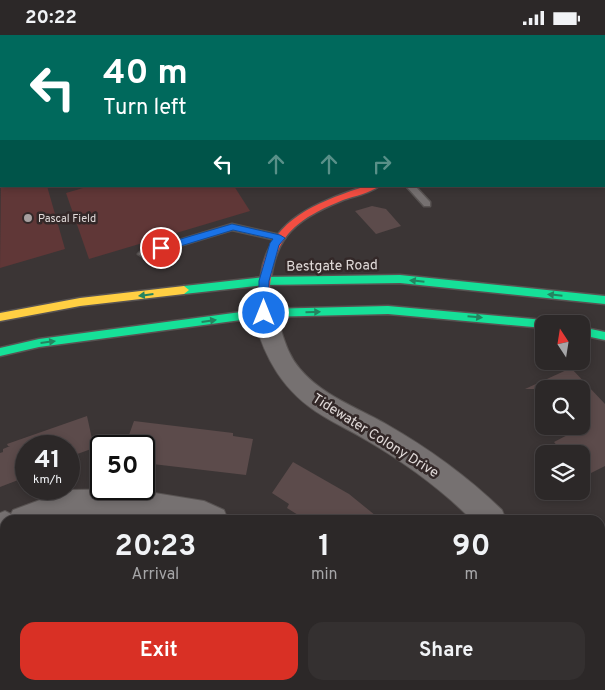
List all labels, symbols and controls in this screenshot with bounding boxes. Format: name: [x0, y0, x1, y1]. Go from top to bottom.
text: 20:22: [25, 6, 77, 30]
text: 40 m: [103, 52, 188, 96]
icon: left: [20, 55, 85, 120]
text: Turn left: [103, 95, 186, 122]
icon: left: [209, 150, 237, 178]
icon: ahead: [262, 150, 290, 178]
icon: ahead: [315, 150, 343, 178]
icon: right: [368, 150, 396, 178]
marker: Pascal Field: [22, 212, 34, 224]
place label: Pascal Field: [38, 212, 96, 226]
pin: [140, 227, 182, 269]
icon: arrive: [147, 234, 175, 262]
street label: Bestgate Road: [286, 257, 378, 276]
one-way arrow: [408, 276, 424, 284]
position arrow: [237, 286, 289, 338]
one-way arrow: [138, 291, 154, 299]
one-way arrow: [546, 291, 562, 299]
one-way arrow: [305, 307, 321, 315]
one-way arrow: [467, 314, 483, 322]
north arrow: [535, 315, 590, 370]
map controls: [535, 315, 590, 500]
one-way arrow: [201, 317, 217, 325]
one-way arrow: [40, 338, 56, 346]
button: search: [535, 380, 590, 435]
street label: Tidewater Colony Drive: [309, 390, 441, 482]
speed limit sign: 50: [90, 435, 155, 500]
text: 41: [34, 445, 61, 477]
button: layers: [535, 445, 590, 500]
text: km/h: [33, 472, 62, 488]
text: 20:23: [115, 529, 196, 566]
text: 1: [318, 529, 330, 566]
text: 90: [452, 529, 490, 566]
text: Arrival: [132, 565, 179, 585]
text: min: [311, 565, 338, 585]
text: m: [464, 565, 478, 585]
button: Exit: [20, 622, 298, 680]
button: Share: [308, 622, 585, 680]

